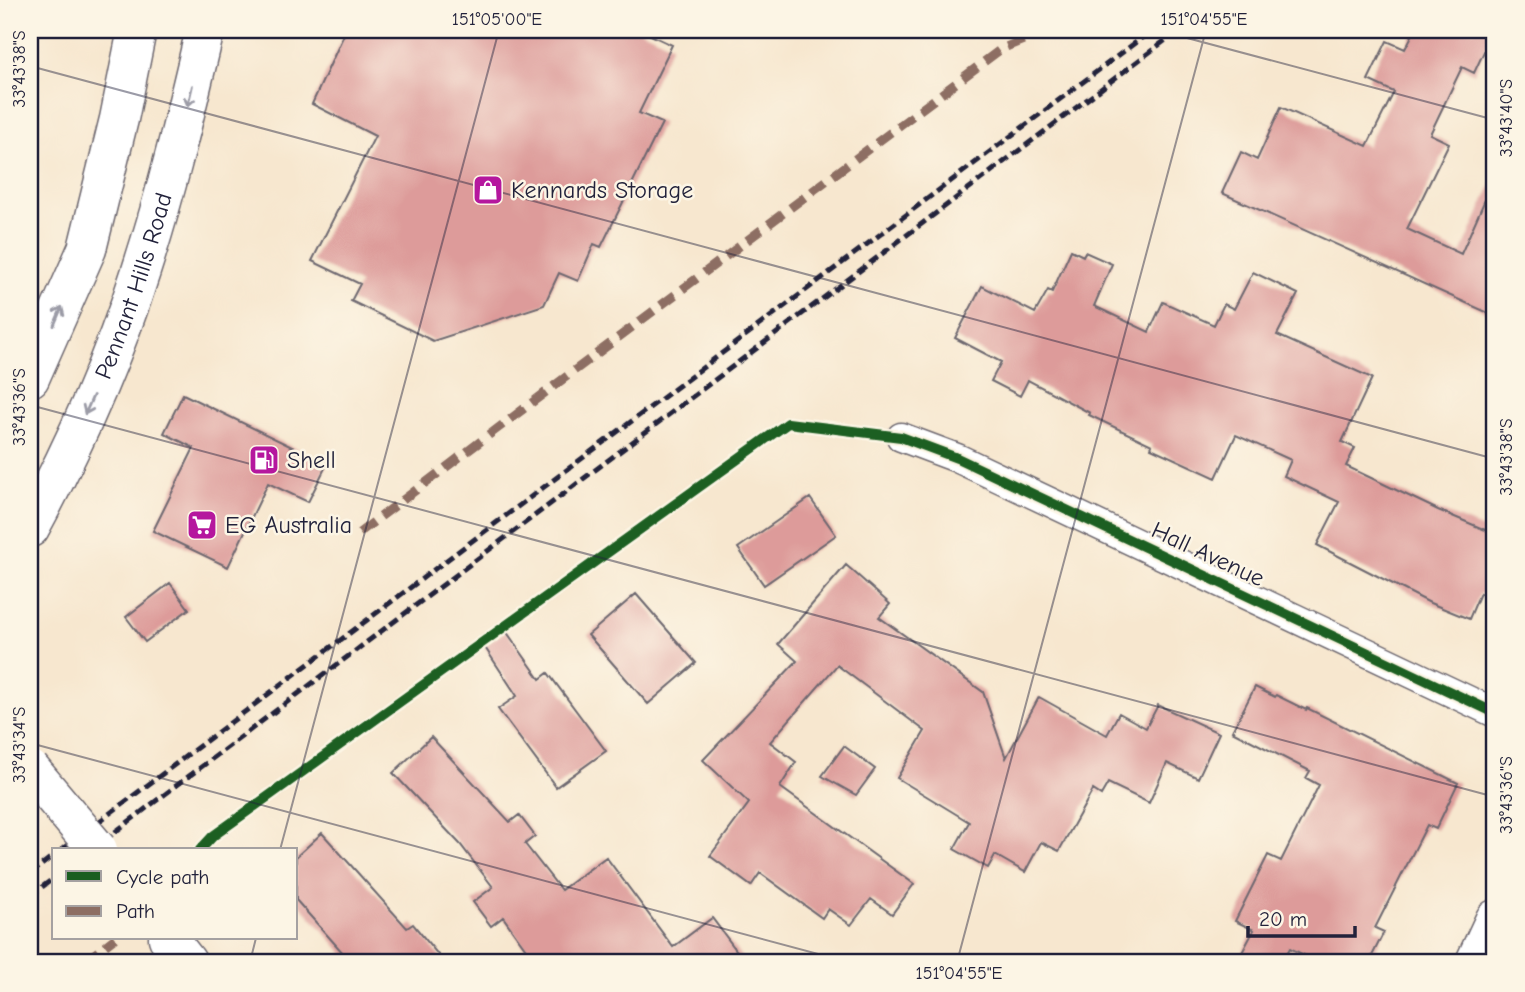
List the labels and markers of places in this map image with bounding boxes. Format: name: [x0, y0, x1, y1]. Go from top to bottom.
shop icon: Kennards Storage: [471, 173, 505, 207]
place label: Kennards Storage: [511, 176, 693, 204]
fuel station icon: Shell: [247, 443, 281, 477]
place label: Shell: [287, 446, 336, 474]
supermarket icon: EG Australia: [185, 508, 219, 542]
place label: EG Australia: [225, 511, 352, 539]

